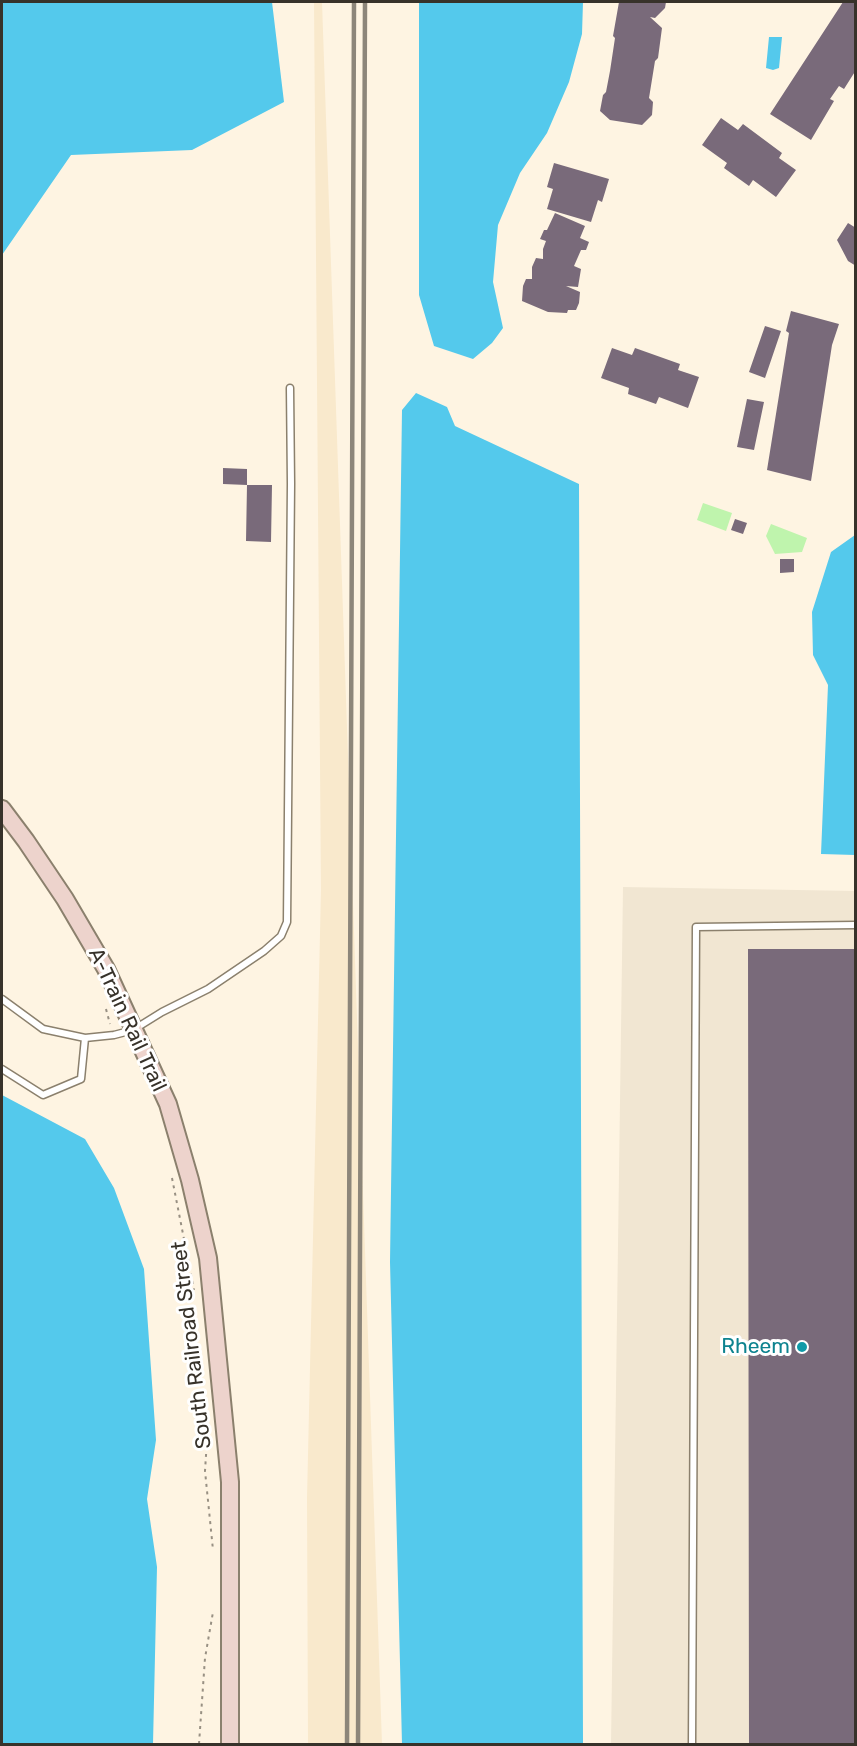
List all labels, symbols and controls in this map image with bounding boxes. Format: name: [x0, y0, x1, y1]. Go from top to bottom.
street label: A-Train Rail Trail: [83, 944, 171, 1096]
street label: South Railroad Street: [167, 1240, 217, 1450]
place label: Rheem: [721, 1334, 790, 1360]
marker: Rheem: [795, 1340, 809, 1354]

